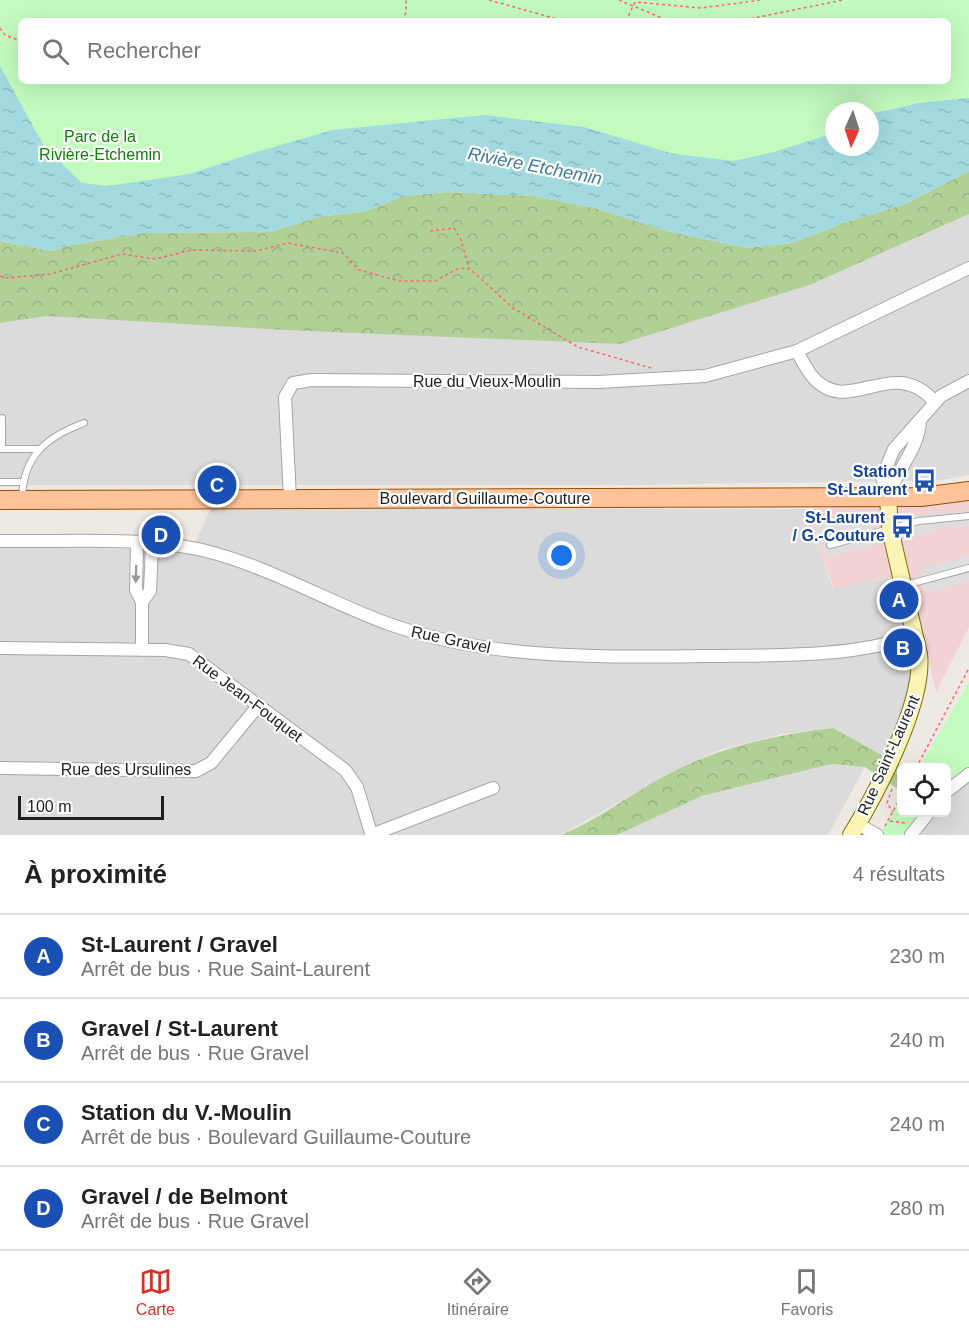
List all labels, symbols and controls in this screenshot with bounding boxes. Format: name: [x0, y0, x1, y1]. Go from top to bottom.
search box: [18, 18, 951, 84]
icon: search: [39, 35, 72, 68]
text: Rechercher: [87, 38, 201, 63]
north arrow: [825, 102, 879, 156]
park label: Parc de la Rivière-Etchemin: [39, 128, 161, 163]
water label: Rivière Etchemin: [466, 143, 604, 189]
street label: Rue du Vieux-Moulin: [413, 373, 561, 390]
pin: C: [198, 462, 236, 508]
place label: Station St-Laurent: [827, 463, 908, 498]
bus stop icon: Station St-Laurent: [912, 467, 938, 493]
street label: Boulevard Guillaume-Couture: [380, 490, 590, 507]
place label: St-Laurent / G.-Couture: [793, 509, 886, 544]
pin: D: [142, 512, 180, 558]
bus stop icon: St-Laurent / G.-Couture: [890, 513, 916, 539]
your location: [547, 541, 576, 570]
one-way arrow: [131, 565, 141, 584]
pin: A: [880, 578, 918, 622]
street label: Rue Gravel: [410, 623, 492, 656]
pin: B: [884, 626, 922, 670]
street label: Rue Jean-Fouquet: [190, 652, 306, 745]
street label: Rue Saint-Laurent: [854, 692, 923, 818]
street label: Rue des Ursulines: [61, 761, 191, 778]
map controls: [897, 763, 951, 817]
button: locate: [897, 763, 951, 817]
scale bar: [18, 793, 164, 820]
text: 100 m: [27, 798, 71, 815]
text: À proximité: [24, 859, 167, 889]
text: 4 résultats: [853, 863, 945, 885]
text: St-Laurent / Gravel: [81, 932, 278, 957]
text: A: [36, 945, 51, 967]
text: 230 m: [889, 945, 945, 967]
text: Arrêt de bus · Rue Saint-Laurent: [81, 958, 370, 980]
text: Gravel / St-Laurent: [81, 1016, 278, 1041]
text: B: [36, 1029, 51, 1051]
text: 240 m: [889, 1029, 945, 1051]
text: Arrêt de bus · Rue Gravel: [81, 1042, 309, 1064]
text: Station du V.-Moulin: [81, 1100, 292, 1125]
text: C: [36, 1113, 51, 1135]
text: 240 m: [889, 1113, 945, 1135]
text: Arrêt de bus · Boulevard Guillaume-Couture: [81, 1126, 471, 1148]
text: Gravel / de Belmont: [81, 1184, 288, 1209]
text: D: [36, 1197, 51, 1219]
text: 280 m: [889, 1197, 945, 1219]
text: Arrêt de bus · Rue Gravel: [81, 1210, 309, 1232]
tab: Carte: [136, 1265, 175, 1319]
tab: Itinéraire: [447, 1265, 509, 1319]
tab: Favoris: [781, 1265, 833, 1319]

